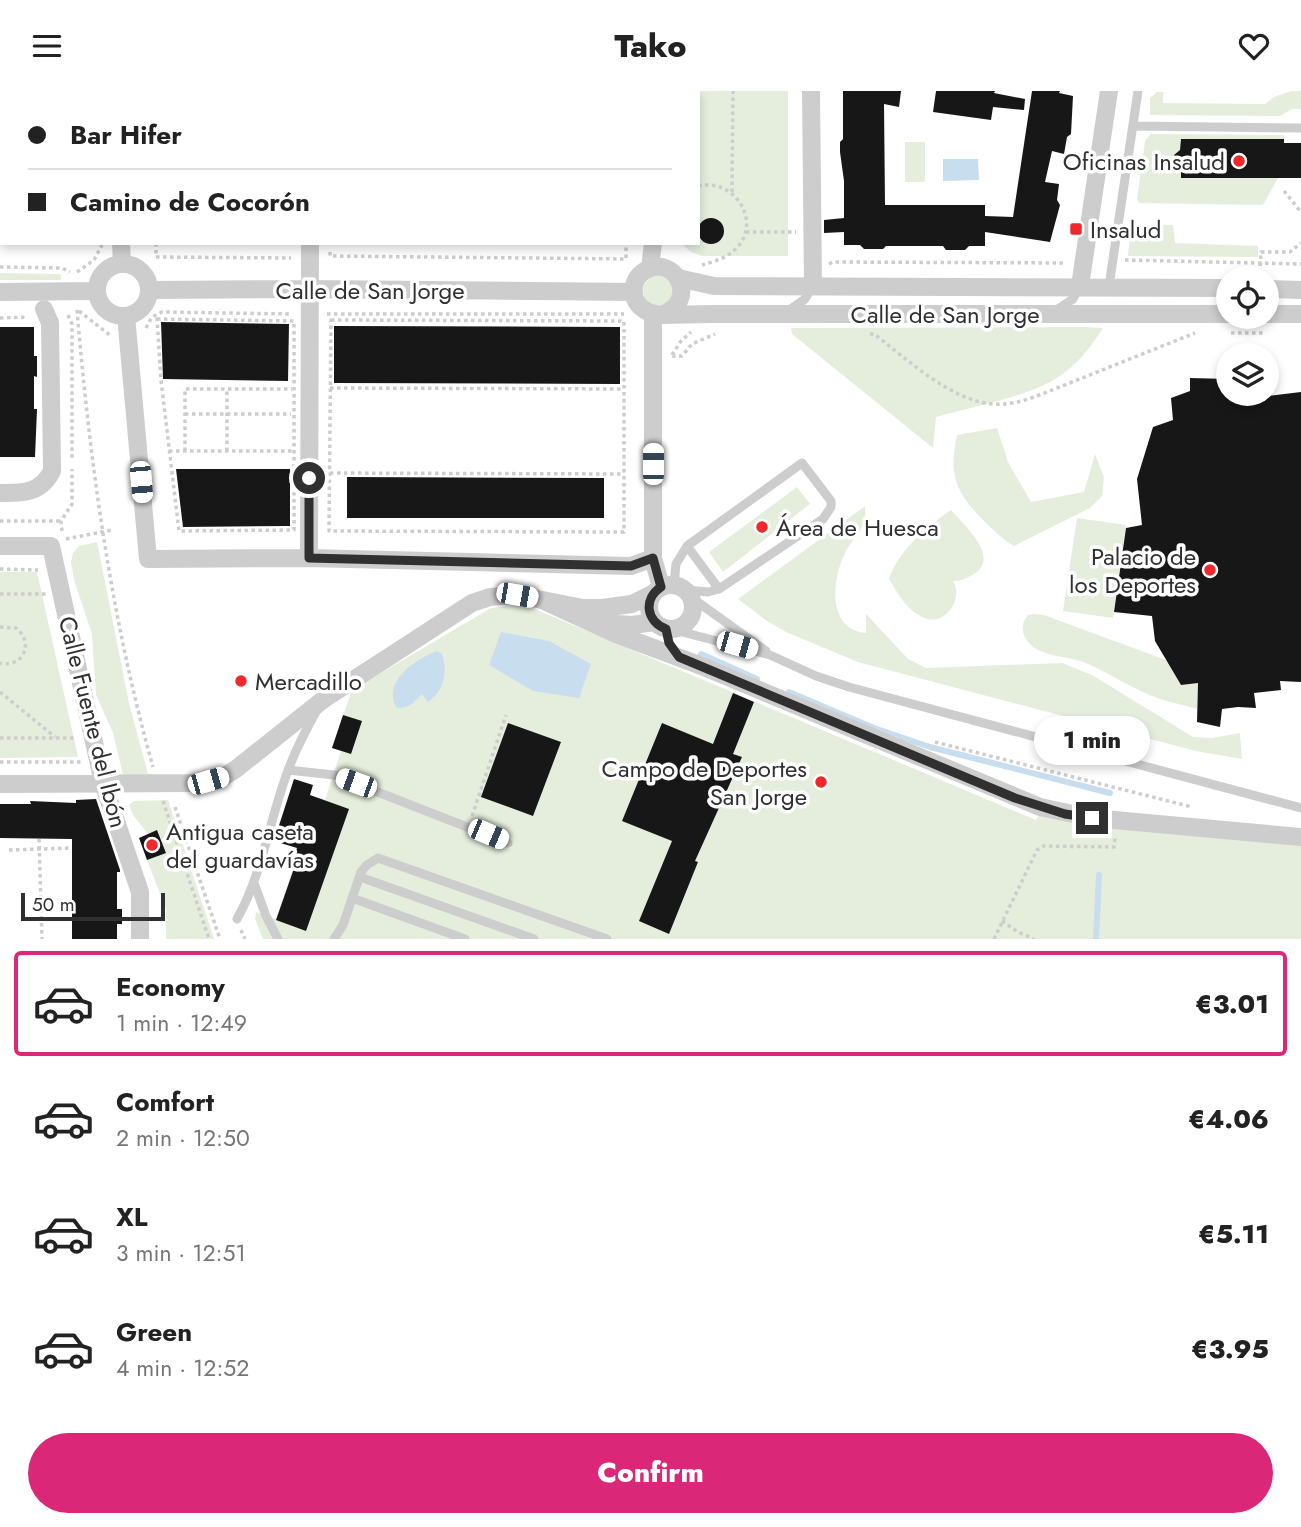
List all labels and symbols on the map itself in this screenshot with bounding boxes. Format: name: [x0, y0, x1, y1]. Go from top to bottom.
place label: Oficinas Insalud: [1063, 144, 1225, 179]
marker: Oficinas Insalud: [1231, 153, 1247, 169]
place label: Insalud: [1090, 212, 1162, 247]
marker: Insalud: [1068, 221, 1084, 237]
street label: Calle de San Jorge: [275, 273, 465, 308]
street label: Calle de San Jorge: [850, 297, 1040, 332]
car: [643, 443, 664, 485]
car: [129, 460, 154, 504]
route start: [293, 462, 325, 494]
place label: Área de Huesca: [776, 510, 939, 545]
marker: Área de Huesca: [754, 519, 770, 535]
place label: Palacio de los Deportes: [1069, 539, 1196, 602]
marker: Palacio de los Deportes: [1202, 562, 1218, 578]
car: [495, 581, 540, 609]
street label: Calle Fuente del Ibón: [50, 612, 136, 832]
car: [714, 629, 761, 661]
place label: Mercadillo: [255, 664, 362, 699]
marker: Mercadillo: [233, 673, 249, 689]
callout: 1 min: [1034, 717, 1150, 765]
place label: Campo de Deportes San Jorge: [602, 751, 807, 814]
car: [185, 765, 232, 797]
car: [333, 766, 380, 800]
marker: Campo de Deportes San Jorge: [813, 774, 829, 790]
route end: [1076, 802, 1108, 834]
place label: Antigua caseta del guardavías: [166, 814, 314, 877]
car: [465, 816, 512, 852]
marker: Antigua caseta del guardavías: [144, 837, 160, 853]
scale bar: [21, 890, 164, 922]

